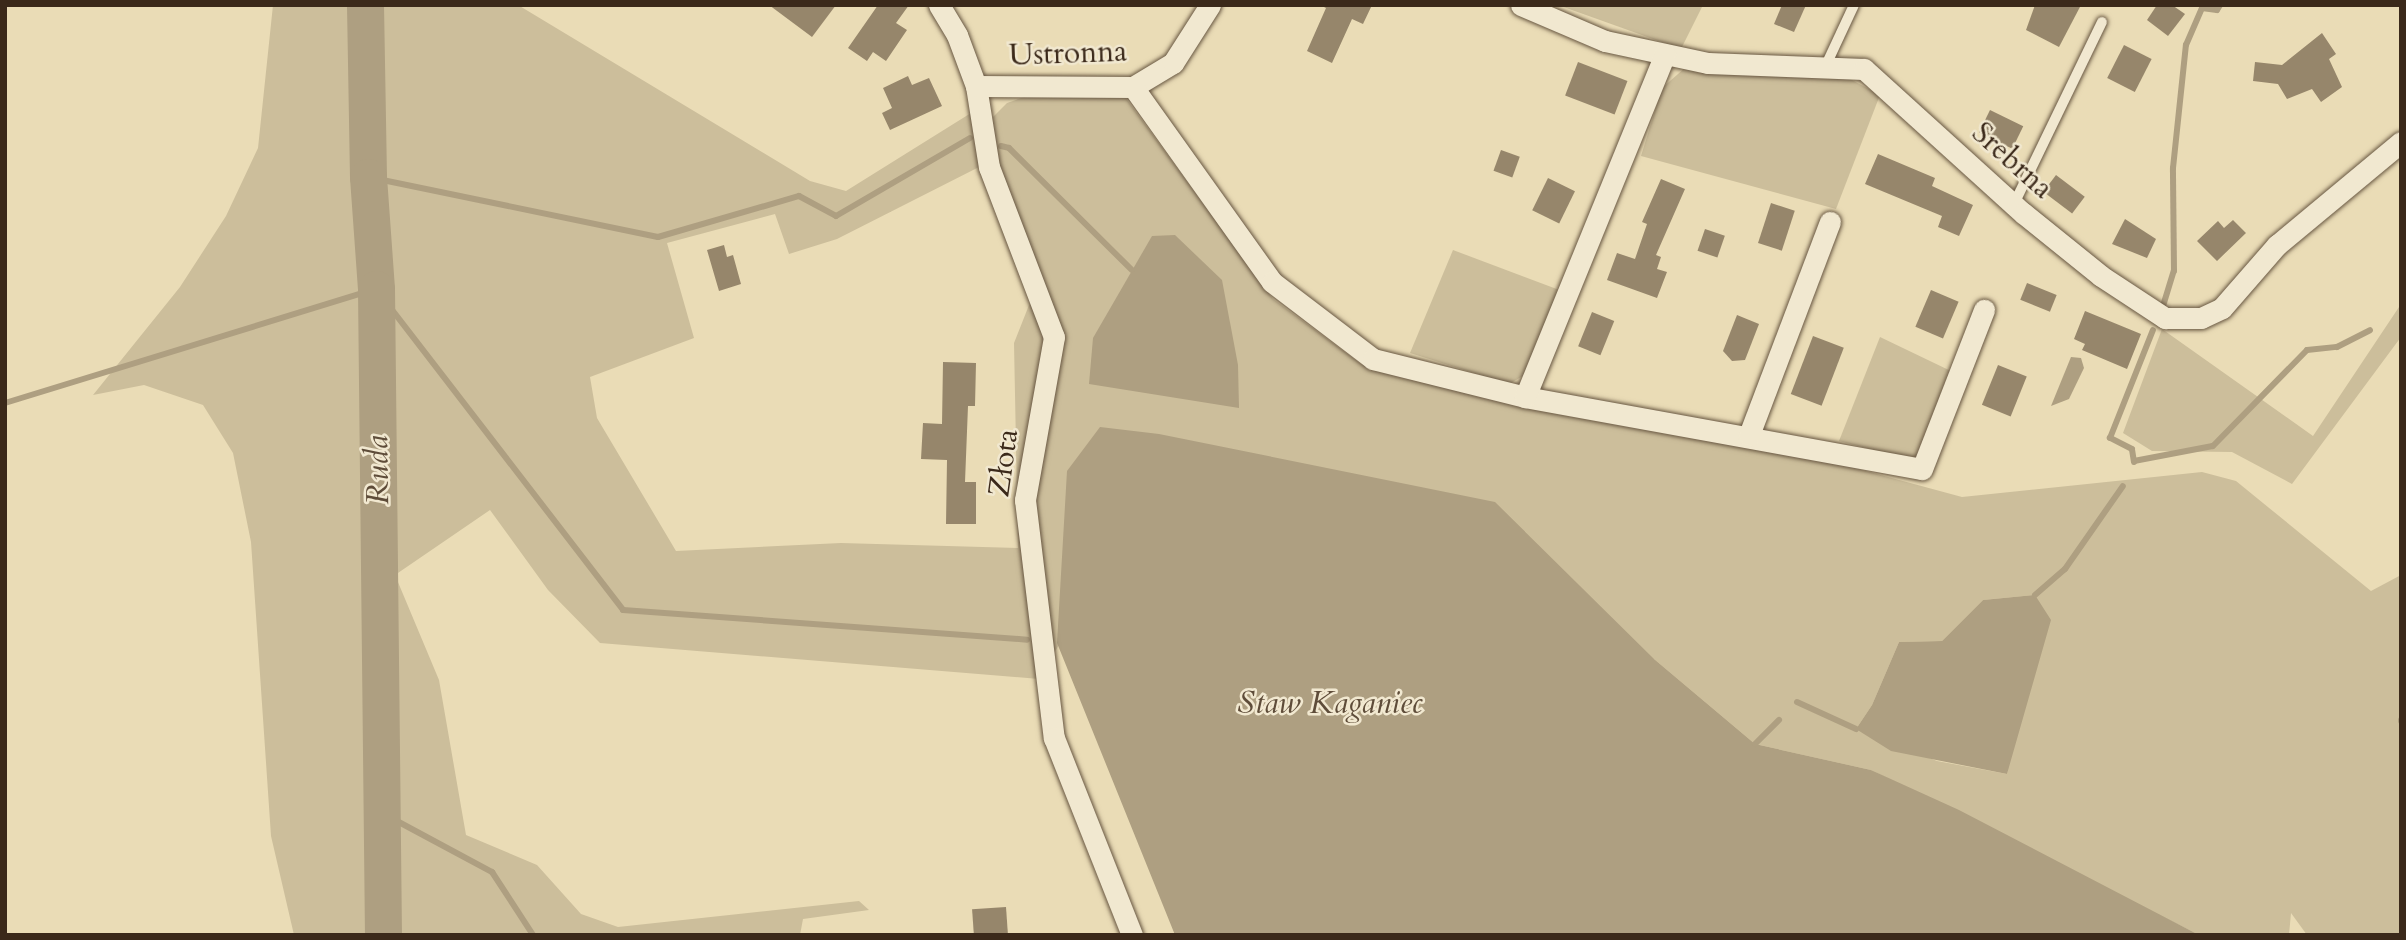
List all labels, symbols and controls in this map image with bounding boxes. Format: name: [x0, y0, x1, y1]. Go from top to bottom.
street label: Ustronna: [1008, 34, 1128, 74]
street label: Srebrna: [1964, 115, 2060, 207]
street label: Złota: [981, 427, 1027, 499]
water label: Ruda: [358, 435, 398, 505]
water label: Staw Kaganiec: [1237, 684, 1423, 722]

